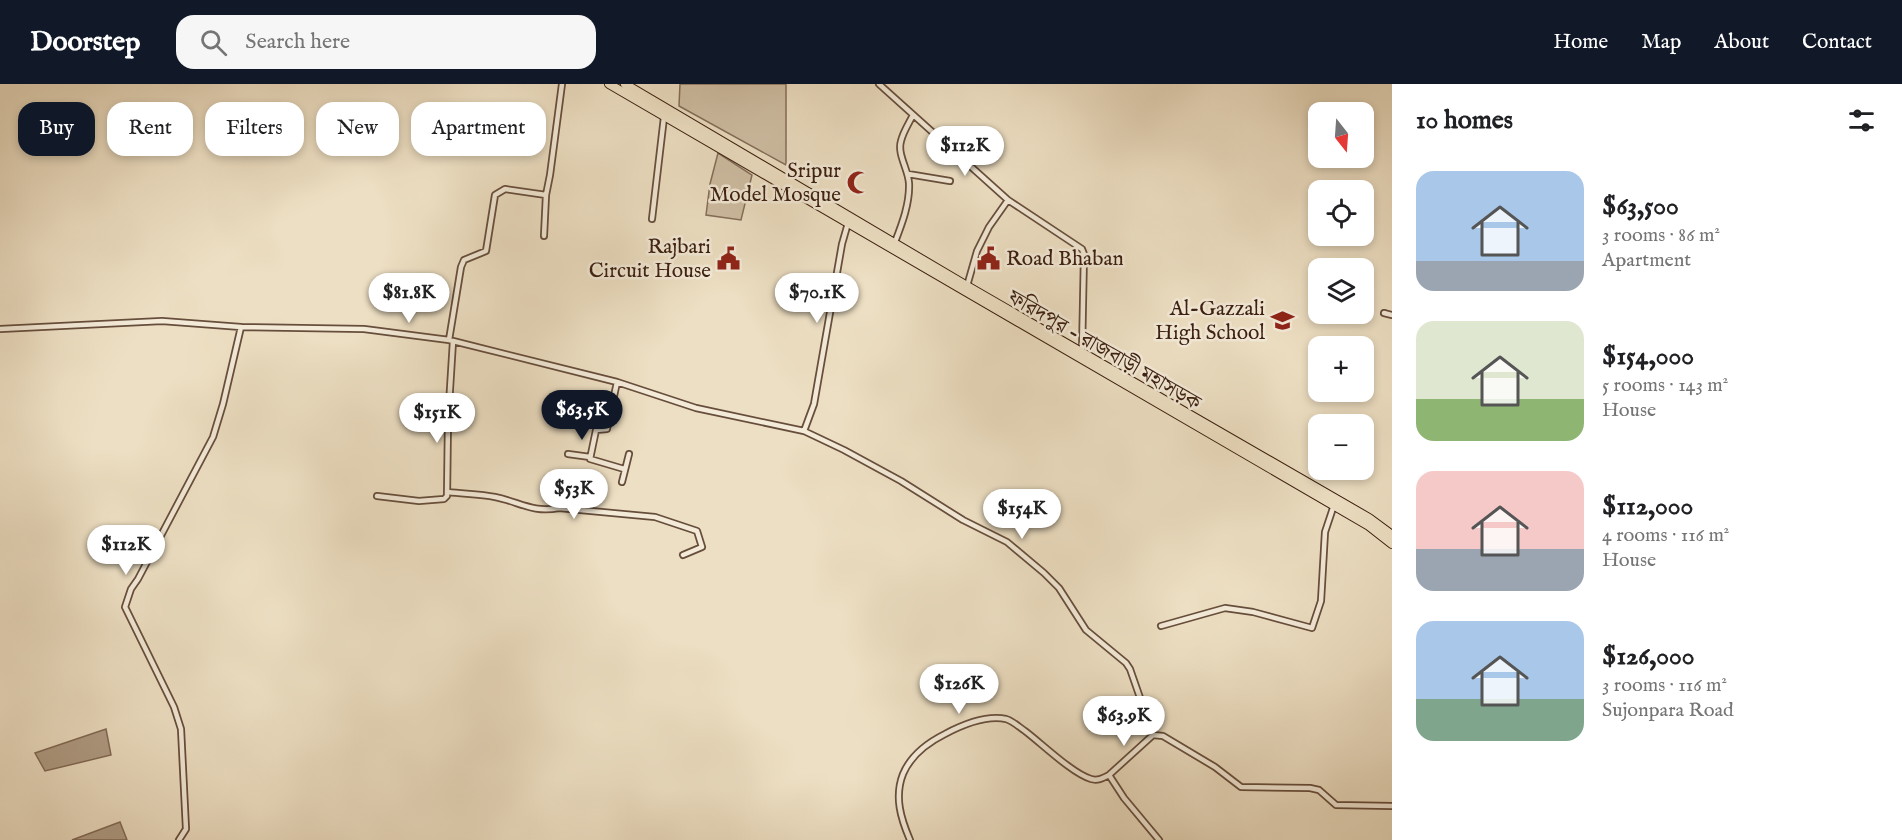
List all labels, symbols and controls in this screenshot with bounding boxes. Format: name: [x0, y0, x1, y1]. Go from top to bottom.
search box: [176, 15, 596, 69]
text: Doorstep: [30, 25, 140, 60]
icon: search: [197, 26, 230, 59]
text: Search here: [245, 28, 350, 56]
text: Home: [1553, 29, 1608, 56]
text: Map: [1641, 29, 1681, 56]
text: About: [1714, 29, 1769, 56]
text: Contact: [1802, 29, 1872, 56]
chip: Buy: [18, 102, 95, 156]
chip: Rent: [107, 102, 193, 156]
chip: Filters: [205, 102, 304, 156]
chip: New: [316, 102, 399, 156]
chip: Apartment: [411, 102, 546, 156]
north arrow: [1308, 102, 1374, 168]
map controls: [1308, 102, 1374, 480]
text: 10 homes: [1416, 104, 1513, 137]
icon: filters: [1845, 104, 1878, 137]
pin: $112K: [923, 126, 1007, 177]
text: $112K: [940, 133, 990, 158]
place label: Sripur Model Mosque: [710, 158, 841, 209]
mosque icon: Sripur Model Mosque: [846, 170, 872, 196]
button: locate: [1308, 180, 1374, 246]
text: $63,500: [1602, 190, 1679, 223]
icon: home: [1464, 195, 1536, 267]
text: 3 rooms · 86 m²: [1602, 223, 1720, 248]
place label: Rajbari Circuit House: [589, 234, 711, 285]
public building icon: Rajbari Circuit House: [716, 246, 742, 272]
public building icon: Road Bhaban: [975, 246, 1001, 272]
place label: Road Bhaban: [1006, 246, 1124, 273]
text: Apartment: [1602, 248, 1691, 273]
button: layers: [1308, 258, 1374, 324]
pin: $81.8K: [360, 273, 458, 324]
pin: $70.1K: [768, 273, 866, 324]
text: $81.8K: [383, 280, 435, 305]
text: $70.1K: [789, 280, 845, 305]
street label: ফরিদপুর - রাজবাড়ী মহাসড়ক: [1002, 284, 1206, 418]
place label: Al-Gazzali High School: [1155, 296, 1265, 347]
school or university icon: Al-Gazzali High School: [1270, 308, 1296, 334]
button: +: [1308, 336, 1374, 402]
text: $154,000: [1602, 340, 1694, 373]
icon: home: [1464, 345, 1536, 417]
text: 5 rooms · 143 m²: [1602, 373, 1728, 398]
pin: $63.5K: [533, 390, 631, 441]
pin: $151K: [395, 393, 479, 444]
text: $63.5K: [556, 397, 608, 422]
text: House: [1602, 398, 1656, 423]
text: $151K: [413, 400, 461, 425]
button: −: [1308, 414, 1374, 480]
pin: $53K: [538, 469, 610, 520]
text: $53K: [554, 476, 594, 501]
pin: $154K: [980, 489, 1064, 540]
text: $112,000: [1602, 490, 1693, 523]
icon: home: [1464, 495, 1536, 567]
text: $154K: [997, 496, 1047, 521]
text: 4 rooms · 116 m²: [1602, 523, 1729, 548]
pin: $112K: [84, 525, 168, 576]
text: $112K: [101, 532, 151, 557]
text: House: [1602, 548, 1656, 573]
text: $126,000: [1602, 640, 1695, 673]
icon: home: [1464, 645, 1536, 717]
pin: $126K: [917, 664, 1001, 715]
text: $126K: [934, 671, 984, 696]
text: 3 rooms · 116 m²: [1602, 673, 1727, 698]
pin: $63.9K: [1075, 696, 1173, 747]
text: Sujonpara Road: [1602, 698, 1734, 723]
text: $63.9K: [1097, 703, 1151, 728]

